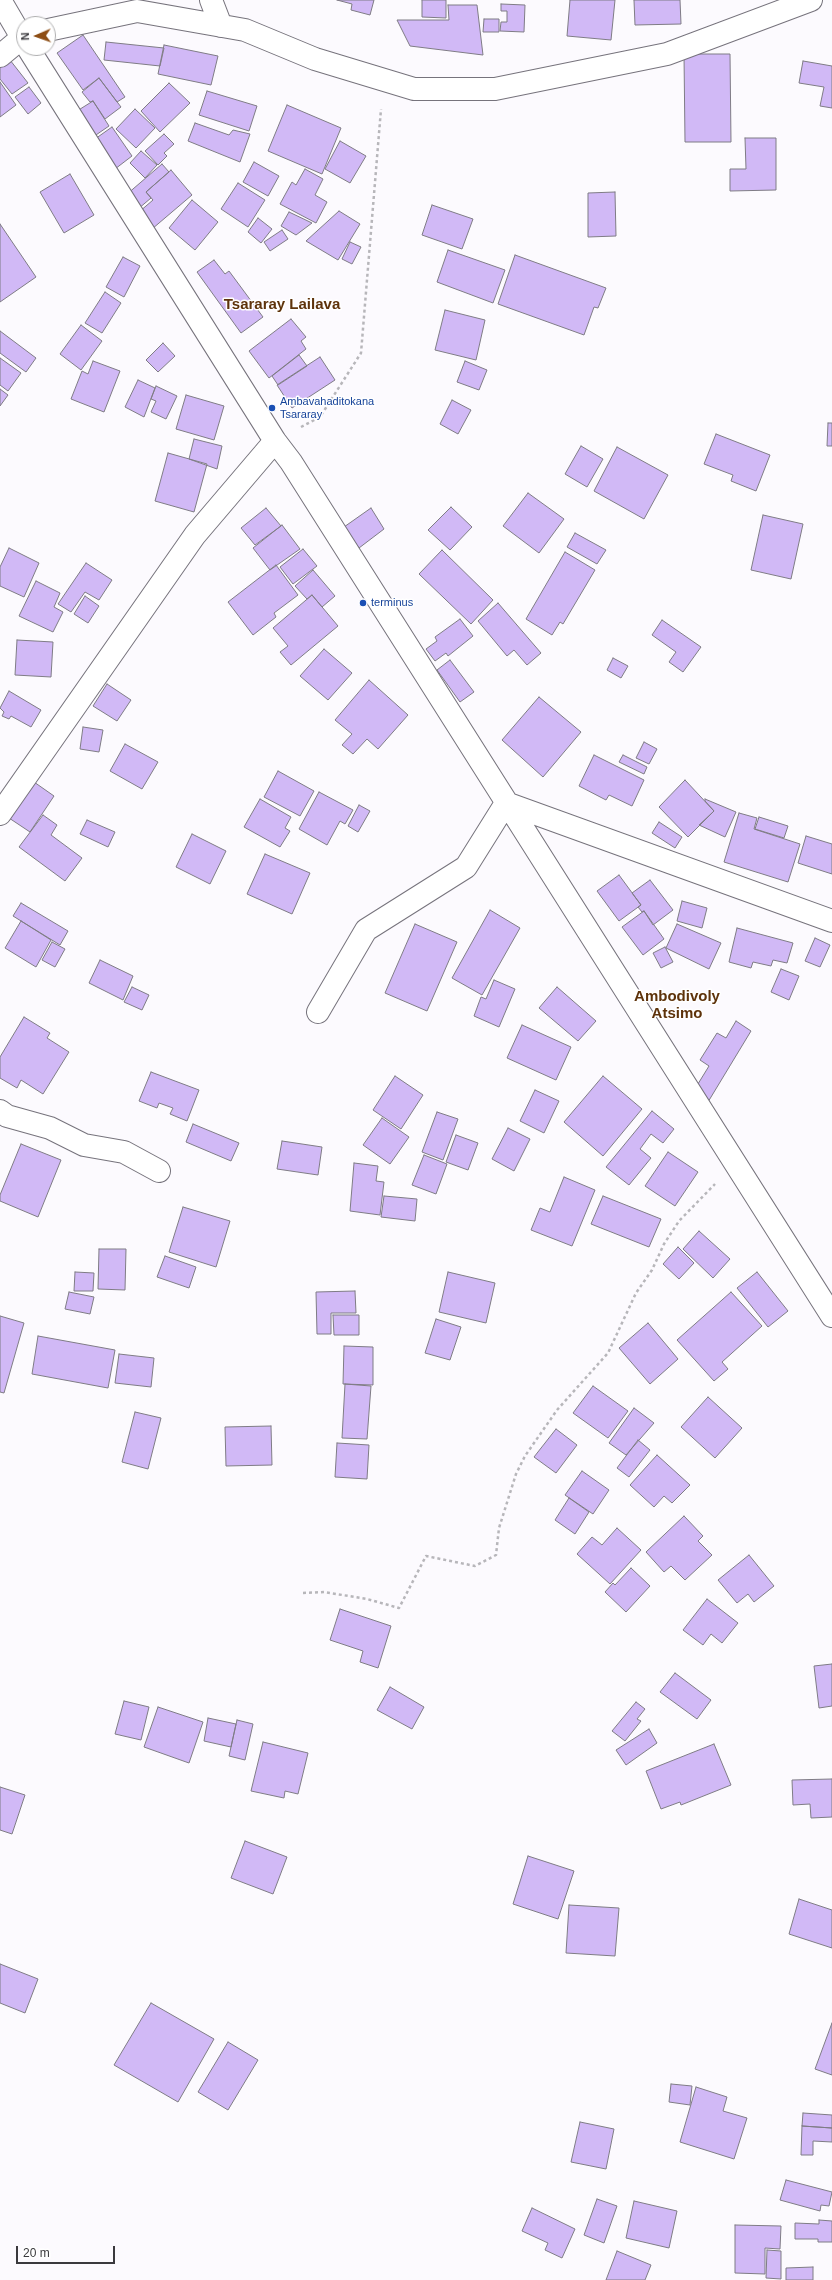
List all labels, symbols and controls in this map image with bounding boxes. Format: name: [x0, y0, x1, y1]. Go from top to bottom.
north arrow: [16, 16, 56, 56]
text: N: [19, 32, 31, 41]
district label: Tsararay Lailava: [224, 296, 340, 314]
place label: Ambavahaditokana Tsararay: [280, 395, 374, 421]
marker: Ambavahaditokana Tsararay: [267, 403, 277, 413]
place label: terminus: [371, 596, 413, 610]
marker: terminus: [358, 598, 368, 608]
district label: Ambodivoly Atsimo: [634, 988, 720, 1023]
scale bar: [18, 2238, 117, 2264]
text: 20 m: [23, 2246, 50, 2260]

